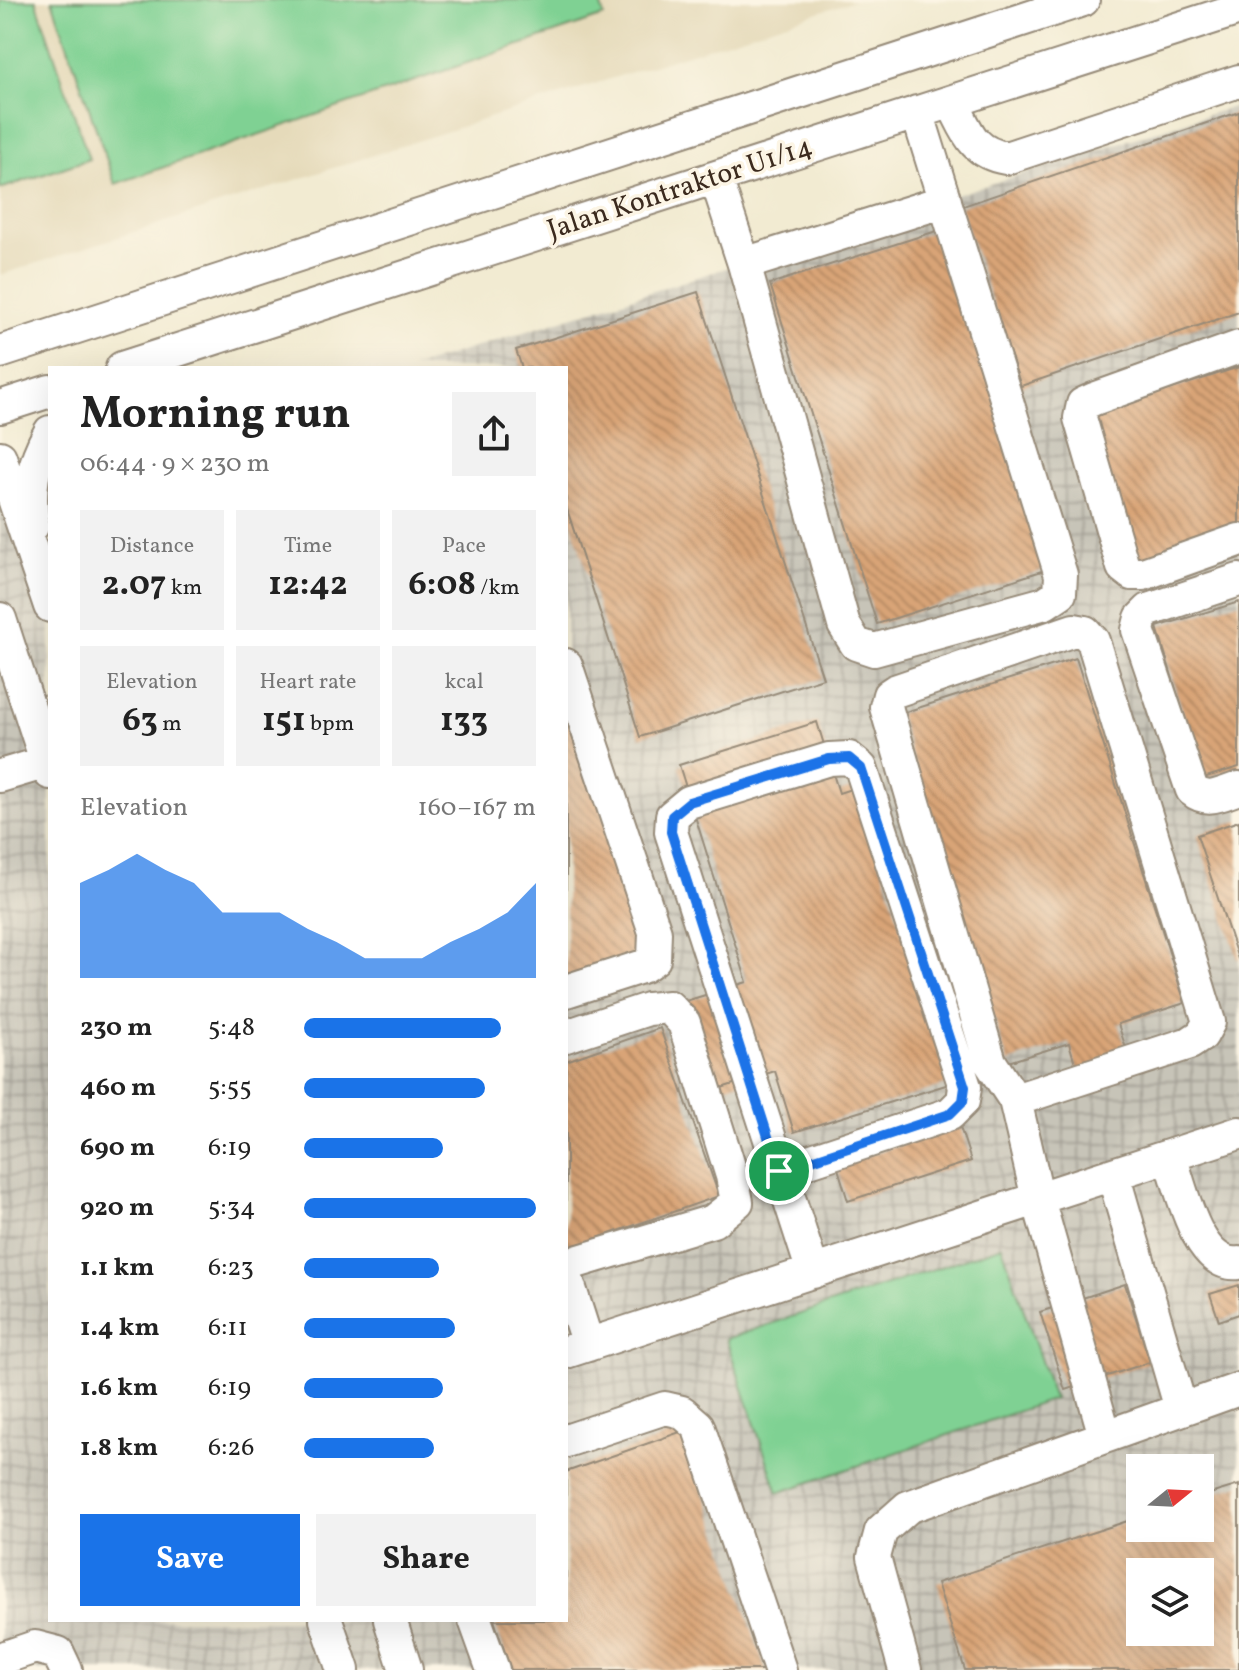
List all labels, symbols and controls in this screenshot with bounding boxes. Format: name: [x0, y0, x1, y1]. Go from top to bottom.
street label: Jalan Kontraktor U1/14: [542, 128, 818, 250]
text: Morning run: [80, 385, 351, 446]
button: share: [452, 392, 536, 476]
text: 06:44 · 9 × 230 m: [80, 446, 270, 482]
text: Distance: [110, 531, 194, 562]
text: Time: [284, 531, 332, 562]
text: Pace: [442, 531, 486, 562]
text: 2.07: [102, 562, 166, 609]
text: 12:42: [268, 562, 348, 609]
text: 6:08: [408, 562, 476, 609]
text: km: [166, 573, 202, 604]
text: /km: [476, 573, 520, 604]
text: Elevation: [106, 667, 198, 698]
text: Heart rate: [259, 667, 357, 698]
text: kcal: [444, 667, 484, 698]
text: 63: [122, 698, 158, 745]
text: 151: [262, 698, 306, 745]
text: 133: [440, 698, 488, 745]
text: m: [158, 709, 182, 740]
text: bpm: [306, 709, 354, 740]
text: Elevation: [80, 790, 188, 826]
text: 160–167 m: [418, 790, 536, 826]
text: 230 m: [80, 1010, 152, 1046]
text: 5:48: [208, 1010, 255, 1046]
text: 460 m: [80, 1070, 156, 1106]
text: 5:55: [208, 1070, 252, 1106]
text: 690 m: [80, 1130, 155, 1166]
text: 6:19: [208, 1130, 251, 1166]
pin: [745, 1137, 813, 1205]
icon: arrive: [757, 1149, 801, 1193]
text: 920 m: [80, 1190, 154, 1226]
text: 5:34: [208, 1190, 256, 1226]
text: 1.1 km: [80, 1250, 154, 1286]
text: 6:23: [208, 1250, 254, 1286]
text: 1.4 km: [80, 1310, 160, 1346]
text: 6:11: [208, 1310, 247, 1346]
text: 1.6 km: [80, 1370, 158, 1406]
text: 6:19: [208, 1370, 251, 1406]
text: 1.8 km: [80, 1430, 158, 1466]
text: 6:26: [208, 1430, 254, 1466]
north arrow: [1126, 1454, 1214, 1542]
map controls: [1126, 1454, 1214, 1646]
button: Save: [80, 1514, 300, 1606]
button: Share: [316, 1514, 536, 1606]
button: layers: [1126, 1558, 1214, 1646]

